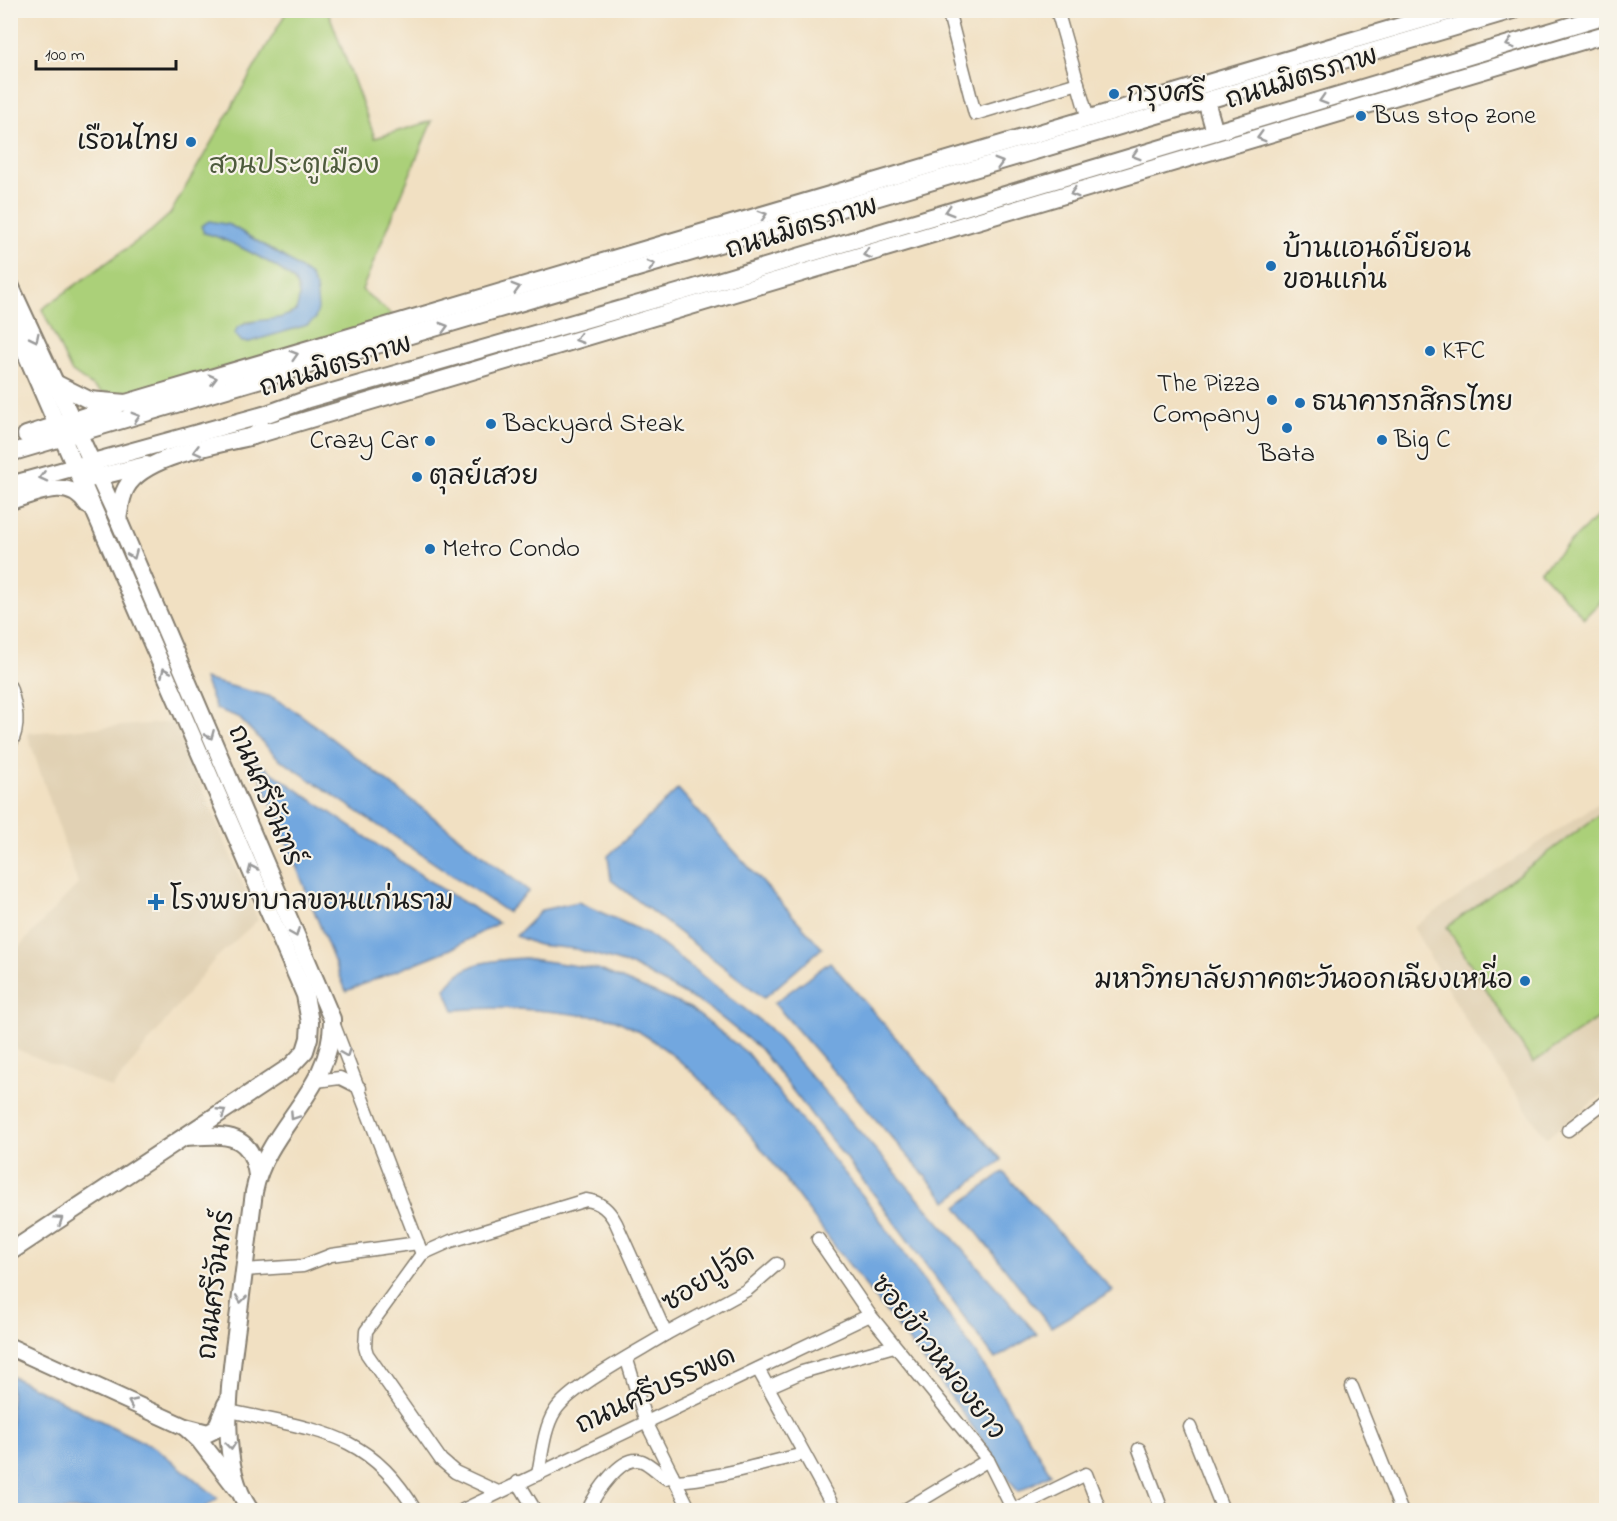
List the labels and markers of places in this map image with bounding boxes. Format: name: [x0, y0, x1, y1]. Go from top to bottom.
place label: กรุงศรี: [1126, 75, 1205, 114]
marker: กรุงศรี: [1107, 87, 1121, 101]
place label: Bus stop zone: [1372, 97, 1537, 136]
marker: Bus stop zone: [1354, 109, 1368, 123]
place label: เรือนไทย: [77, 122, 179, 162]
marker: เรือนไทย: [184, 135, 198, 149]
place label: บ้านแอนด์บียอน ขอนแก่น: [1283, 230, 1471, 301]
marker: บ้านแอนด์บียอน ขอนแก่น: [1264, 259, 1278, 273]
place label: KFC: [1442, 332, 1485, 371]
marker: KFC: [1423, 344, 1437, 358]
place label: The Pizza Company: [1153, 365, 1260, 435]
place label: ธนาคารกสิกรไทย: [1312, 383, 1513, 423]
marker: The Pizza Company: [1265, 393, 1279, 407]
marker: ธนาคารกสิกรไทย: [1293, 396, 1307, 410]
place label: Backyard Steak: [502, 405, 685, 444]
marker: Backyard Steak: [484, 417, 498, 431]
marker: Bata: [1280, 421, 1294, 435]
place label: Big C: [1393, 421, 1451, 460]
place label: Crazy Car: [309, 422, 419, 461]
marker: Big C: [1375, 433, 1389, 447]
marker: Crazy Car: [423, 434, 437, 448]
place label: Bata: [1258, 435, 1315, 474]
place label: ตุลย์เสวย: [429, 457, 539, 497]
marker: ตุลย์เสวย: [410, 470, 424, 484]
place label: Metro Condo: [442, 530, 580, 569]
marker: Metro Condo: [423, 542, 437, 556]
place label: โรงพยาบาลขอนแก่นราม: [170, 882, 454, 922]
marker: โรงพยาบาลขอนแก่นราม: [147, 893, 165, 911]
place label: มหาวิทยาลัยภาคตะวันออกเฉียงเหนี่อ: [1094, 954, 1513, 1001]
marker: มหาวิทยาลัยภาคตะวันออกเฉียงเหนี่อ: [1518, 974, 1532, 988]

